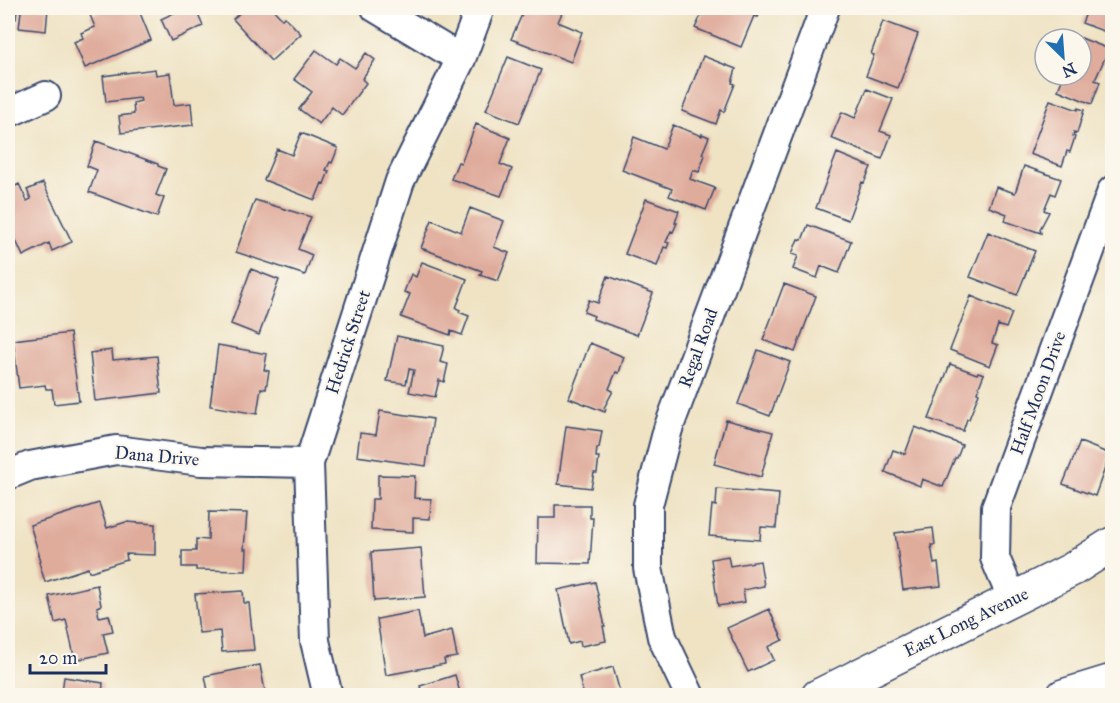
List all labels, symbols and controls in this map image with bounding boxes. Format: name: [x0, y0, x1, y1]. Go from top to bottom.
north arrow: [1033, 27, 1093, 87]
text: N: [1059, 59, 1079, 82]
street label: Hedrick Street: [321, 287, 375, 397]
street label: Regal Road: [673, 305, 723, 391]
street label: Half Moon Drive: [1005, 328, 1071, 458]
street label: Dana Drive: [114, 441, 200, 471]
street label: East Long Avenue: [900, 582, 1032, 663]
scale bar: [30, 637, 106, 675]
text: 20 m: [39, 647, 77, 669]

